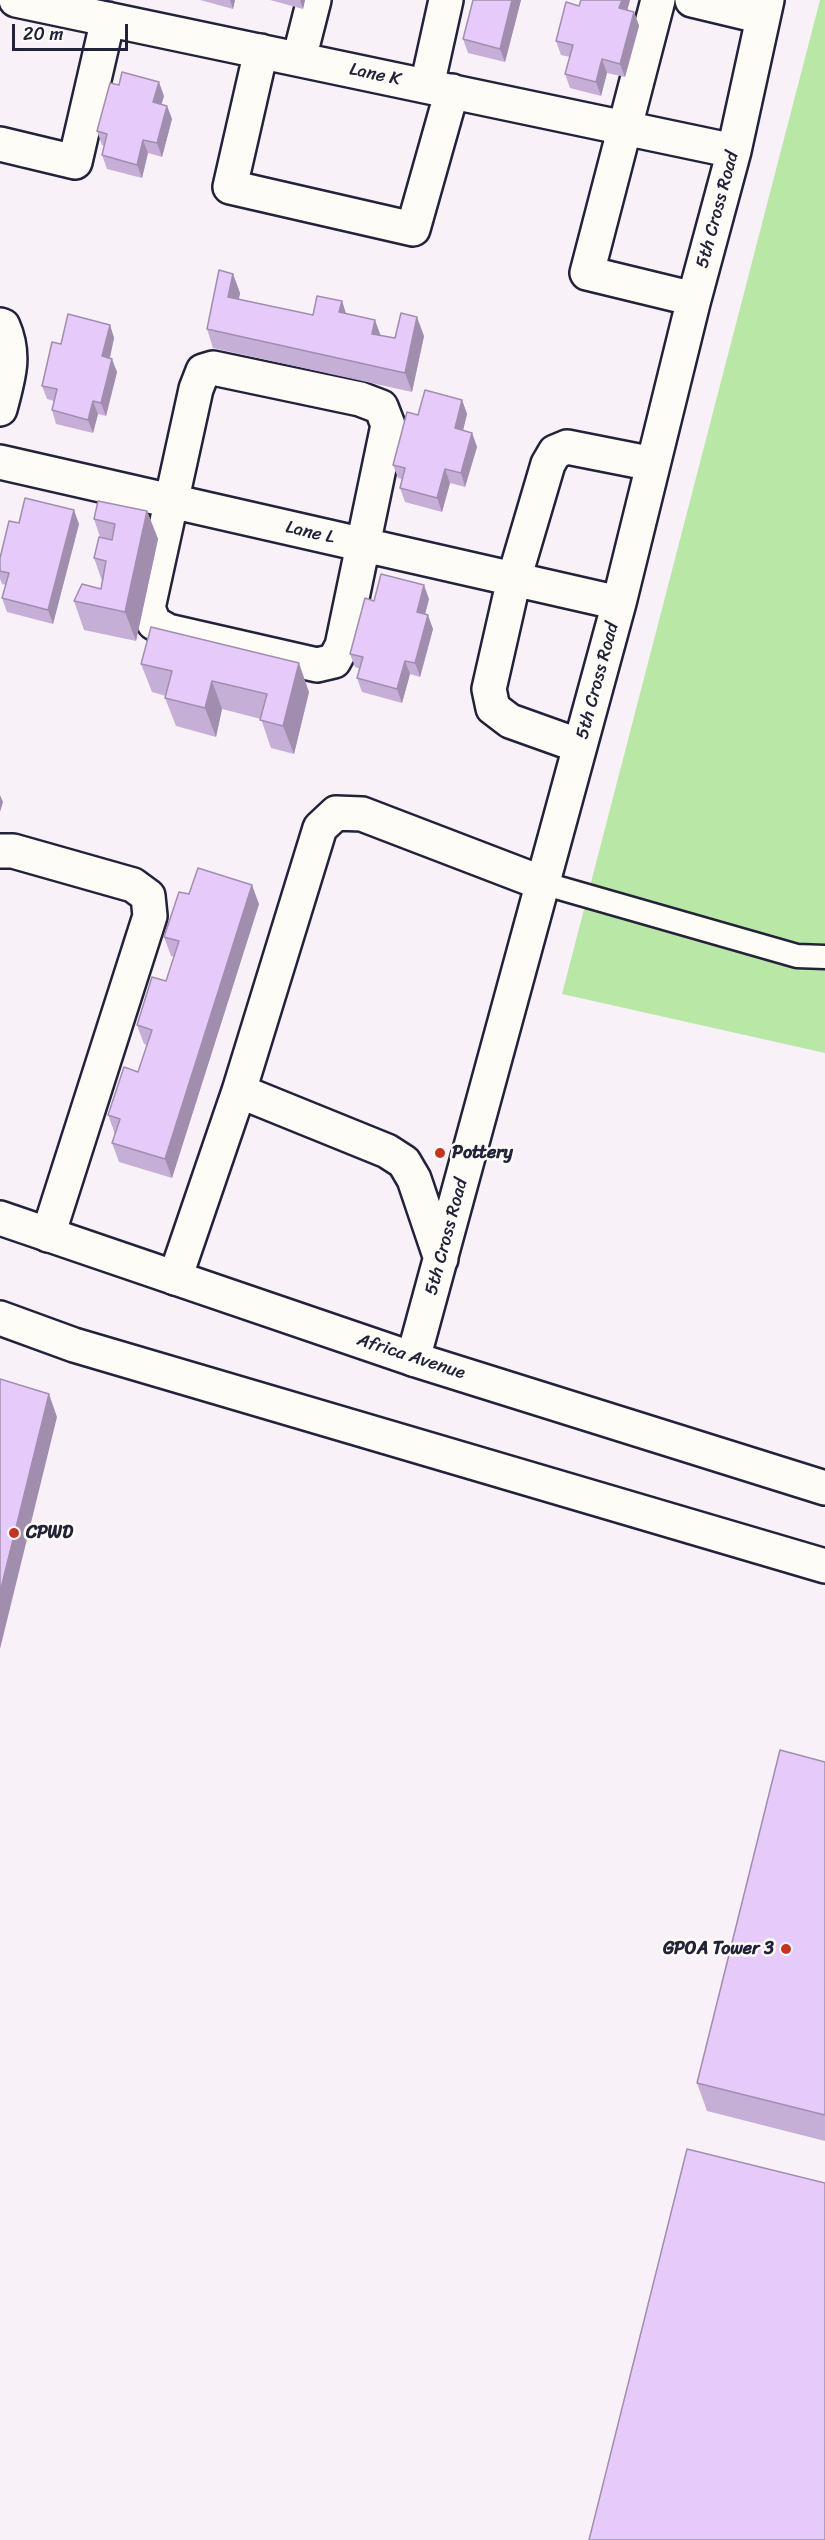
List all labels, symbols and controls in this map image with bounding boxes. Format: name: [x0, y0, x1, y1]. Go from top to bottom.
scale bar: [15, 12, 130, 50]
text: 20 m: [23, 18, 63, 50]
street label: Lane K: [347, 59, 403, 91]
street label: 5th Cross Road: [692, 149, 744, 271]
street label: Lane L: [284, 517, 336, 549]
street label: 5th Cross Road: [572, 620, 624, 742]
place label: Pottery: [452, 1142, 513, 1164]
marker: Pottery: [433, 1146, 447, 1160]
street label: 5th Cross Road: [421, 1176, 473, 1298]
street label: Africa Avenue: [354, 1329, 468, 1385]
place label: CPWD: [26, 1522, 73, 1544]
marker: CPWD: [7, 1526, 21, 1540]
place label: GPOA Tower 3: [663, 1938, 774, 1960]
marker: GPOA Tower 3: [779, 1942, 793, 1956]

